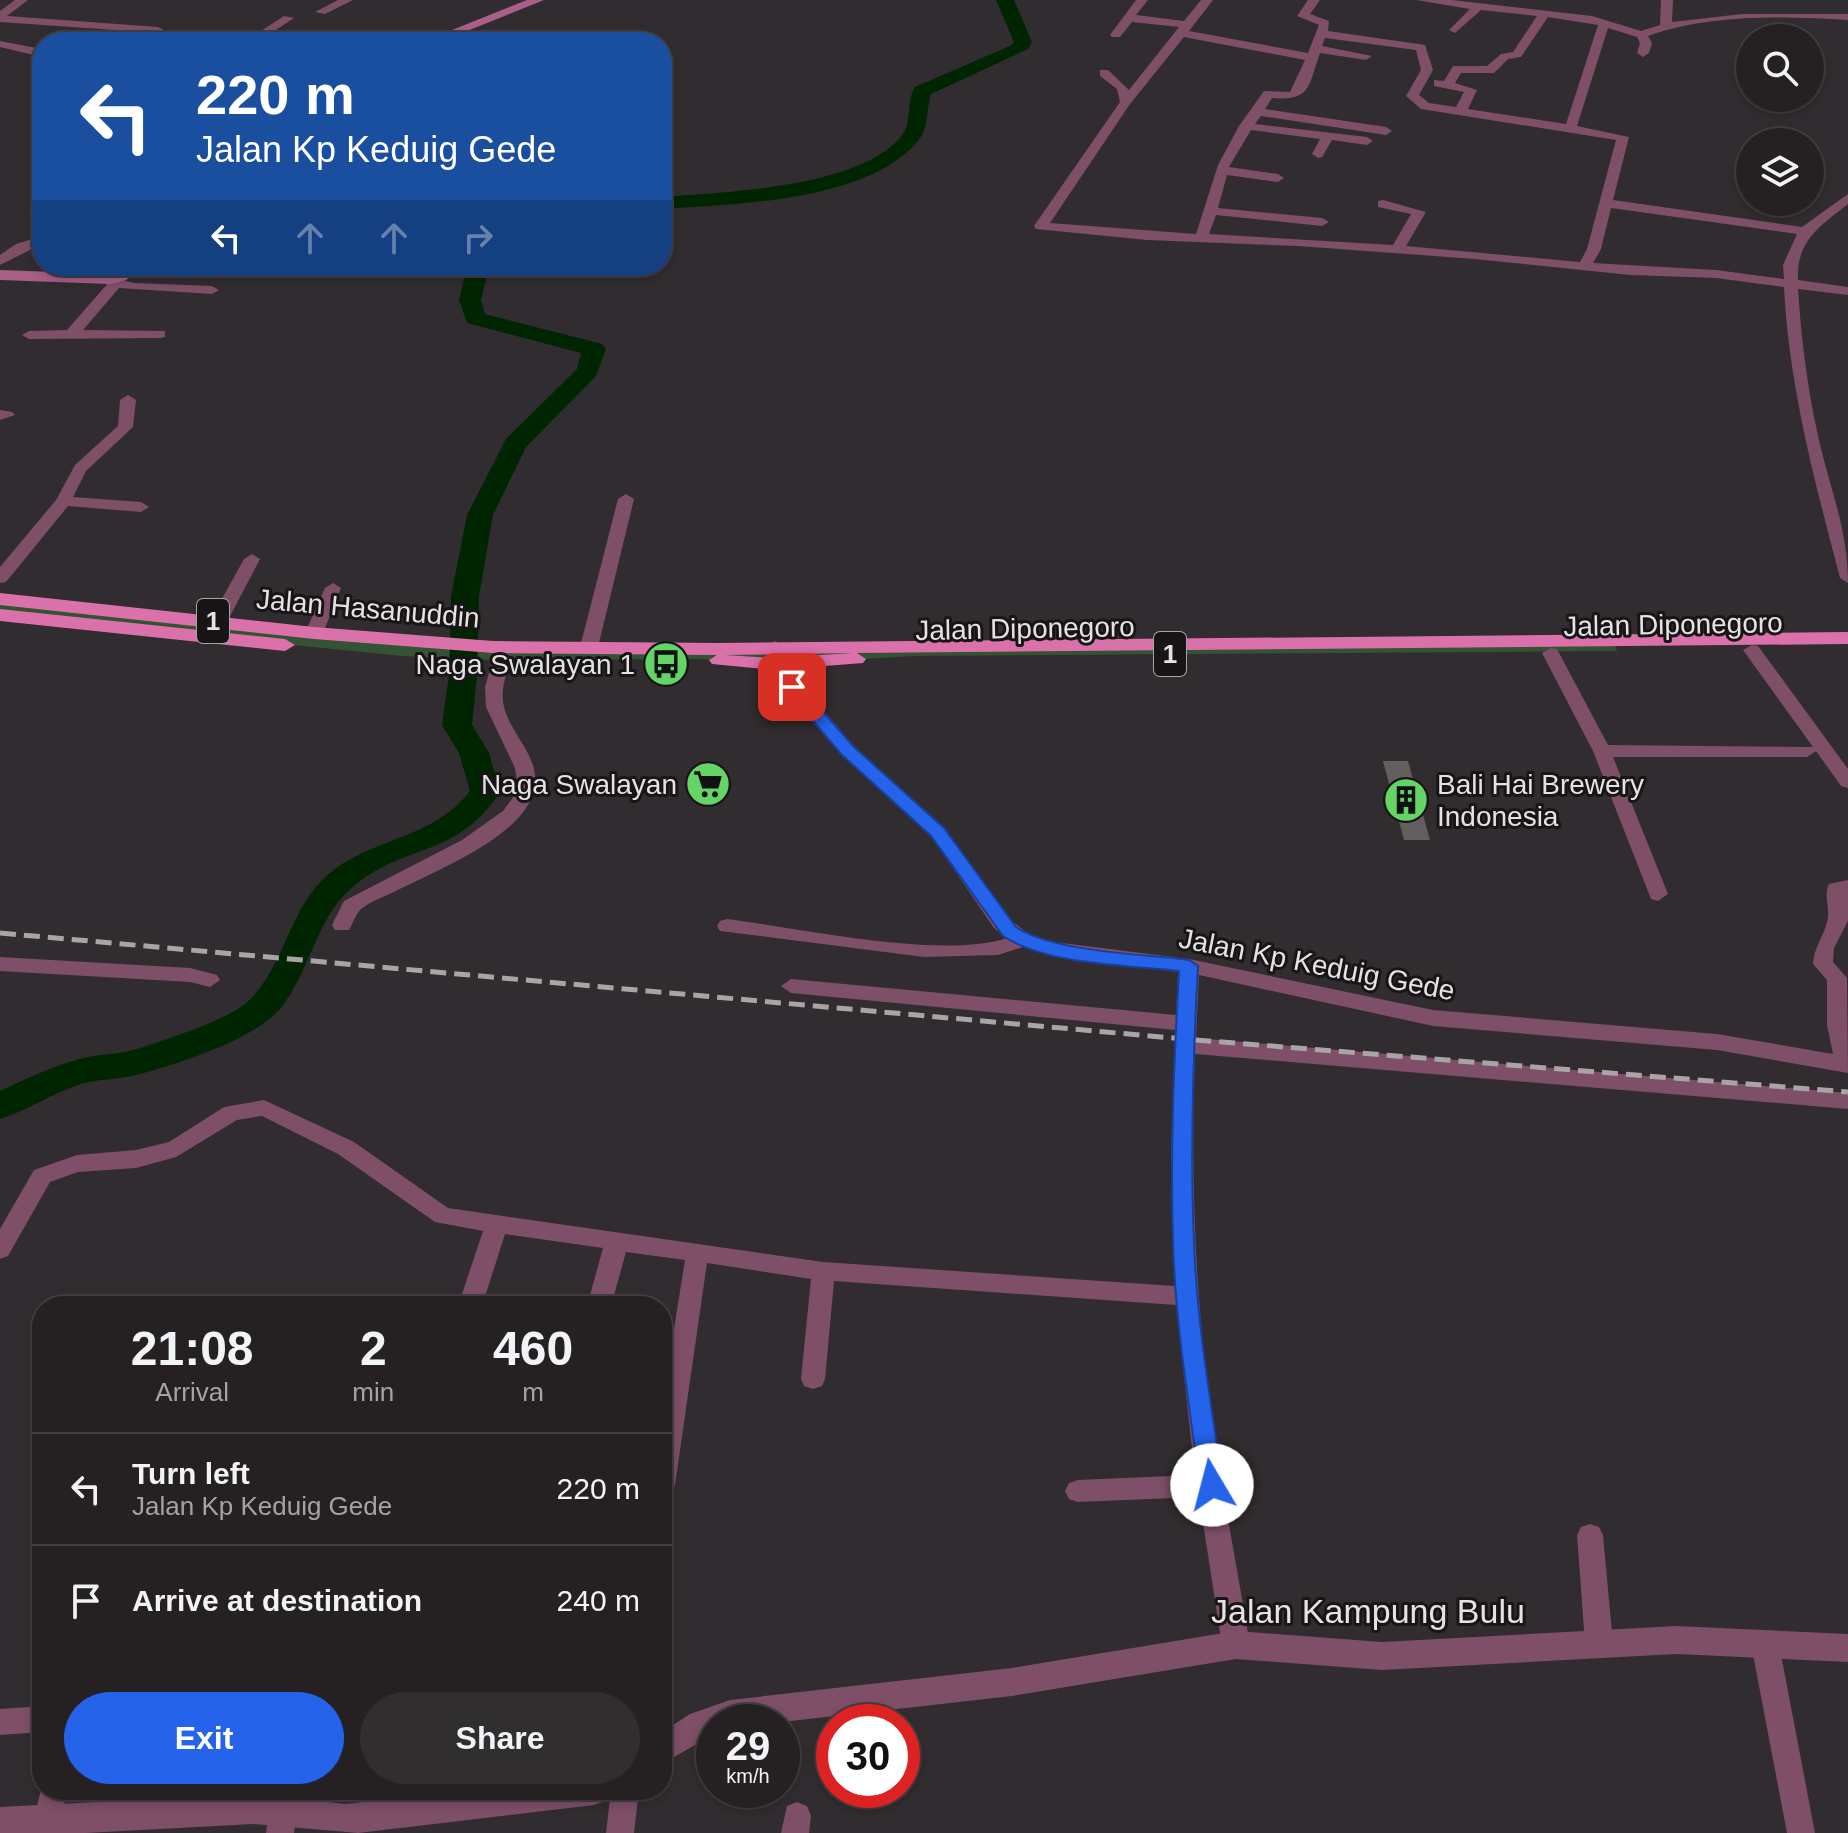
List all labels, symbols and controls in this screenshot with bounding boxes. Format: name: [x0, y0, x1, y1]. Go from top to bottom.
map controls: [1736, 24, 1824, 216]
button: search: [1736, 24, 1824, 112]
text: 220 m: [196, 63, 355, 126]
icon: left: [64, 64, 168, 168]
button: layers: [1736, 128, 1824, 216]
text: Jalan Kp Keduig Gede: [196, 129, 556, 170]
icon: left: [204, 216, 248, 260]
icon: ahead: [288, 216, 332, 260]
icon: ahead: [372, 216, 416, 260]
icon: right: [456, 216, 500, 260]
street label: Jalan Hasanuddin: [255, 583, 481, 634]
road number: 1: [197, 599, 229, 643]
street label: Jalan Diponegoro: [1563, 607, 1783, 642]
street label: Jalan Diponegoro: [915, 611, 1135, 646]
road number: 1: [1154, 632, 1186, 676]
bus stop icon: Naga Swalayan 1: [642, 640, 690, 688]
place label: Naga Swalayan 1: [416, 649, 635, 680]
pin: [758, 653, 826, 721]
icon: arrive: [770, 665, 814, 709]
supermarket icon: Naga Swalayan: [684, 760, 732, 808]
place label: Naga Swalayan: [481, 769, 677, 800]
place label: Bali Hai Brewery Indonesia: [1437, 769, 1644, 832]
building icon: Bali Hai Brewery Indonesia: [1382, 776, 1430, 824]
street label: Jalan Kp Keduig Gede: [1176, 923, 1457, 1006]
text: 21:08: [131, 1322, 254, 1375]
text: 2: [360, 1322, 387, 1375]
text: 460: [493, 1322, 573, 1375]
text: Arrival: [155, 1377, 229, 1407]
text: min: [352, 1377, 394, 1407]
text: m: [522, 1377, 544, 1407]
position arrow: [1170, 1443, 1254, 1527]
text: Turn left: [132, 1457, 250, 1490]
icon: left: [64, 1467, 108, 1511]
text: 220 m: [557, 1472, 640, 1505]
text: Jalan Kp Keduig Gede: [132, 1491, 392, 1521]
icon: arrive: [64, 1579, 108, 1623]
text: Arrive at destination: [132, 1584, 422, 1617]
text: 240 m: [557, 1584, 640, 1617]
street label: Jalan Kampung Bulu: [1211, 1592, 1525, 1630]
button: Exit: [64, 1692, 344, 1784]
button: Share: [360, 1692, 640, 1784]
speed limit sign: 30: [816, 1704, 920, 1808]
text: 29: [726, 1724, 770, 1768]
text: km/h: [726, 1765, 770, 1787]

